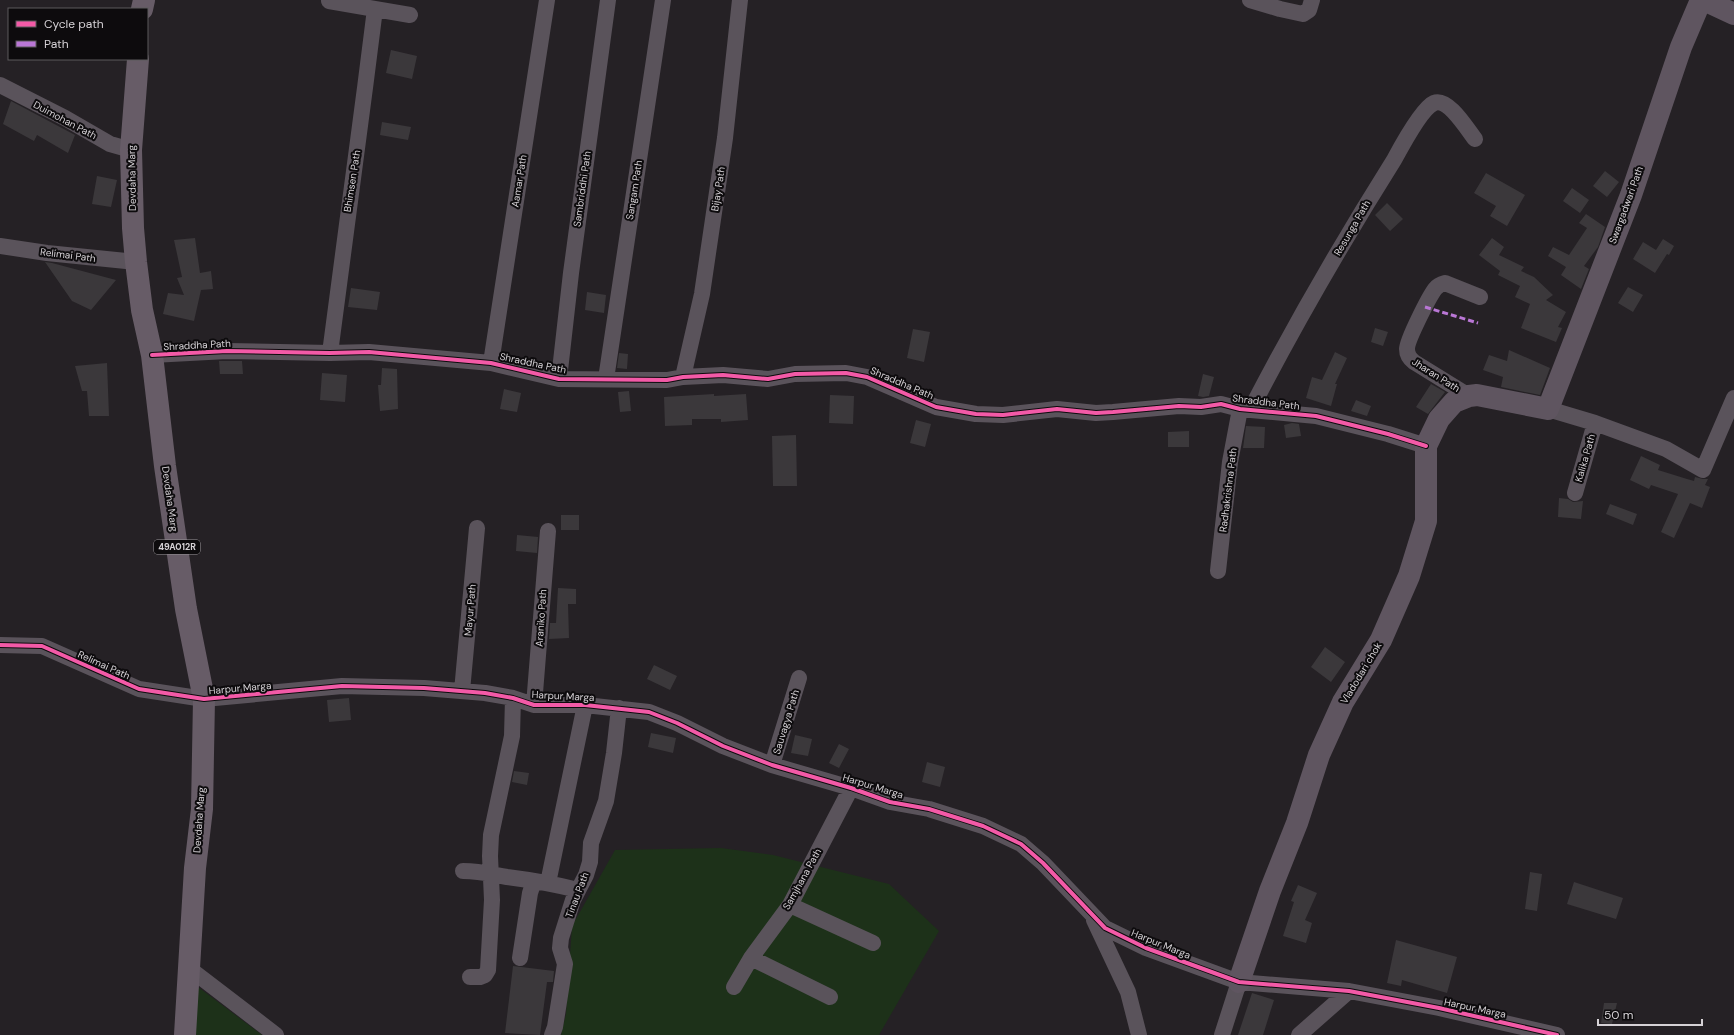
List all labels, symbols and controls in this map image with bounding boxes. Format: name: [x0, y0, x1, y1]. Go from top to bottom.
legend: [8, 8, 148, 60]
text: Cycle path: [44, 16, 104, 32]
text: Path: [44, 36, 69, 52]
street label: Duimohan Path: [31, 98, 99, 142]
street label: Devdaha Marg: [125, 144, 139, 211]
street label: Bhimsen Path: [341, 149, 363, 213]
street label: Sambriddhi Path: [570, 150, 594, 228]
street label: Aamar Path: [508, 154, 530, 208]
street label: Sangam Path: [623, 159, 645, 221]
street label: Swargadwari Path: [1606, 164, 1646, 246]
street label: Bijay Path: [708, 166, 728, 212]
street label: Resunga Path: [1331, 198, 1373, 258]
street label: Relimai Path: [39, 245, 97, 265]
street label: Shraddha Path: [163, 337, 231, 353]
street label: Shraddha Path: [499, 350, 568, 376]
street label: Jharan Path: [1410, 355, 1463, 395]
street label: Shraddha Path: [868, 364, 936, 402]
street label: Shraddha Path: [1232, 391, 1301, 413]
street label: Kalika Path: [1572, 432, 1598, 484]
street label: Radhakrishna Path: [1216, 447, 1240, 533]
street label: Devdaha Marg: [159, 465, 181, 533]
road number: 49A012R: [154, 540, 200, 554]
street label: Mayur Path: [461, 583, 479, 636]
street label: Araniko Path: [533, 589, 550, 647]
street label: Vladodari chok: [1338, 640, 1384, 706]
street label: Relimai Path: [76, 648, 132, 682]
street label: Harpur Marga: [208, 679, 272, 697]
street label: Harpur Marga: [531, 688, 595, 704]
street label: Sauvagya Path: [770, 688, 802, 756]
street label: Harpur Marga: [841, 771, 905, 801]
street label: Devdaha Marg: [190, 786, 208, 853]
street label: Samjhana Path: [780, 846, 824, 912]
street label: Tinau Path: [562, 870, 592, 920]
street label: Harpur Marga: [1129, 926, 1193, 962]
street label: Harpur Marga: [1443, 995, 1507, 1021]
scale bar: [1598, 1001, 1702, 1027]
text: 50 m: [1604, 1007, 1633, 1023]

